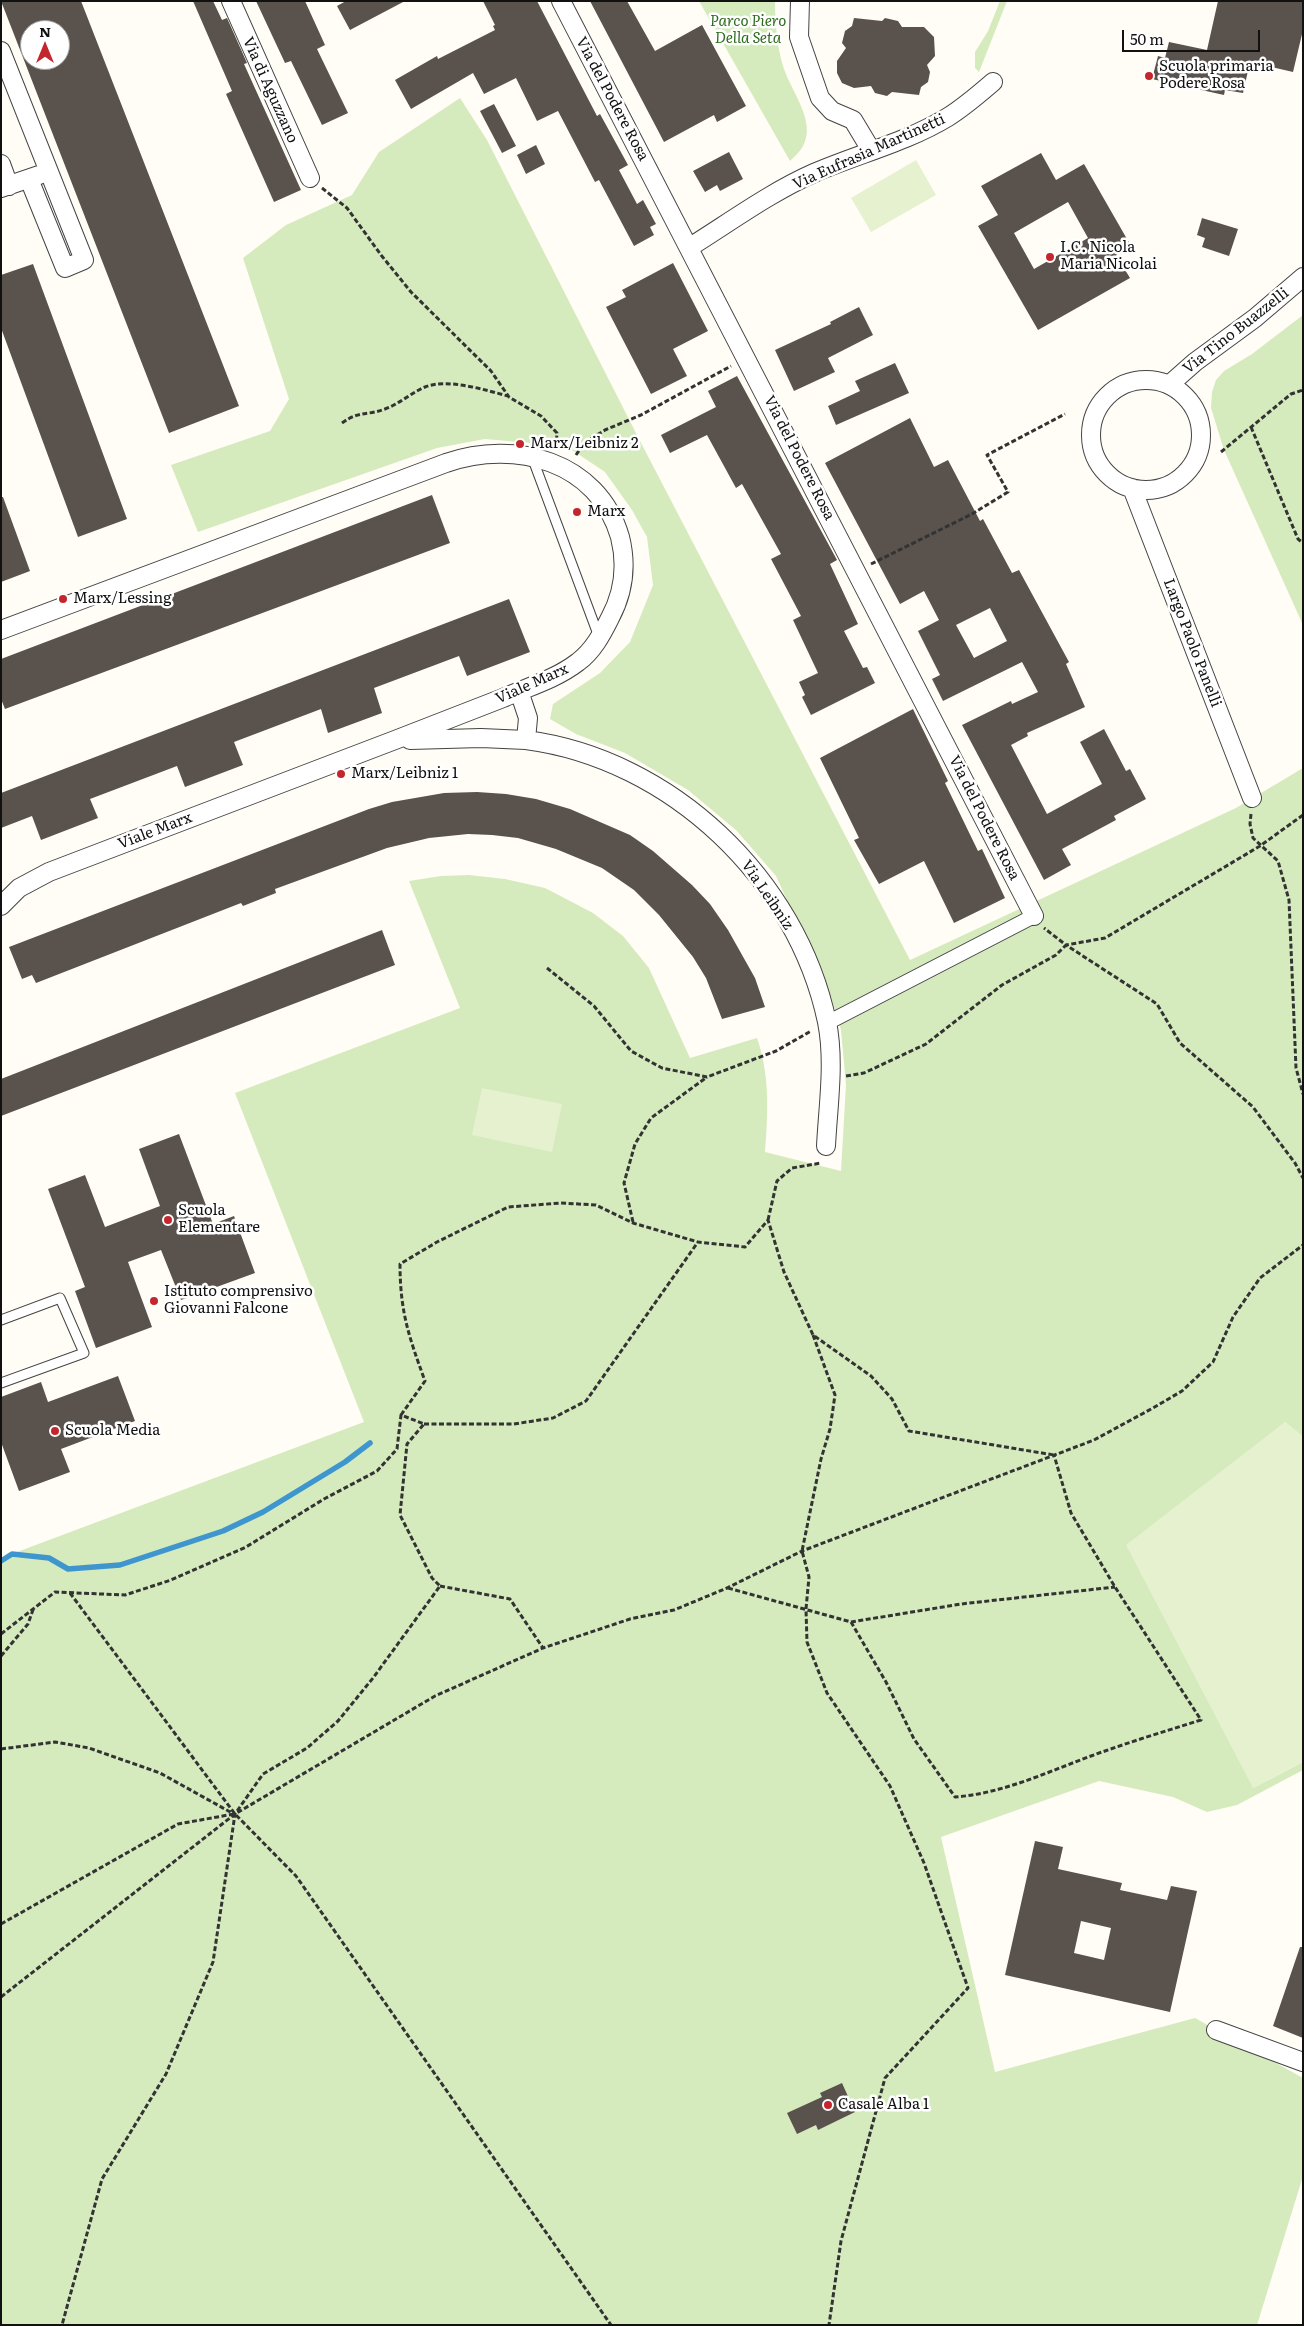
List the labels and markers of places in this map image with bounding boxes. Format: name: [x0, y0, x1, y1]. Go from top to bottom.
place label: Scuola primaria Podere Rosa: [1159, 58, 1273, 93]
marker: Scuola primaria Podere Rosa: [1143, 70, 1155, 82]
place label: I.C. Nicola Maria Nicolai: [1060, 239, 1157, 274]
marker: I.C. Nicola Maria Nicolai: [1044, 251, 1056, 263]
place label: Marx/Leibniz 2: [530, 435, 639, 453]
marker: Marx/Leibniz 2: [514, 438, 526, 450]
place label: Marx: [587, 503, 625, 521]
marker: Marx: [571, 506, 583, 518]
place label: Marx/Lessing: [73, 590, 172, 608]
marker: Marx/Lessing: [57, 593, 69, 605]
place label: Marx/Leibniz 1: [351, 765, 458, 783]
marker: Marx/Leibniz 1: [335, 768, 347, 780]
place label: Scuola Elementare: [178, 1202, 260, 1237]
marker: Scuola Elementare: [162, 1214, 174, 1226]
place label: Istituto comprensivo Giovanni Falcone: [164, 1283, 313, 1318]
marker: Istituto comprensivo Giovanni Falcone: [148, 1295, 160, 1307]
place label: Scuola Media: [65, 1422, 160, 1440]
marker: Scuola Media: [49, 1425, 61, 1437]
place label: Casale Alba 1: [838, 2096, 929, 2114]
marker: Casale Alba 1: [822, 2099, 834, 2111]

